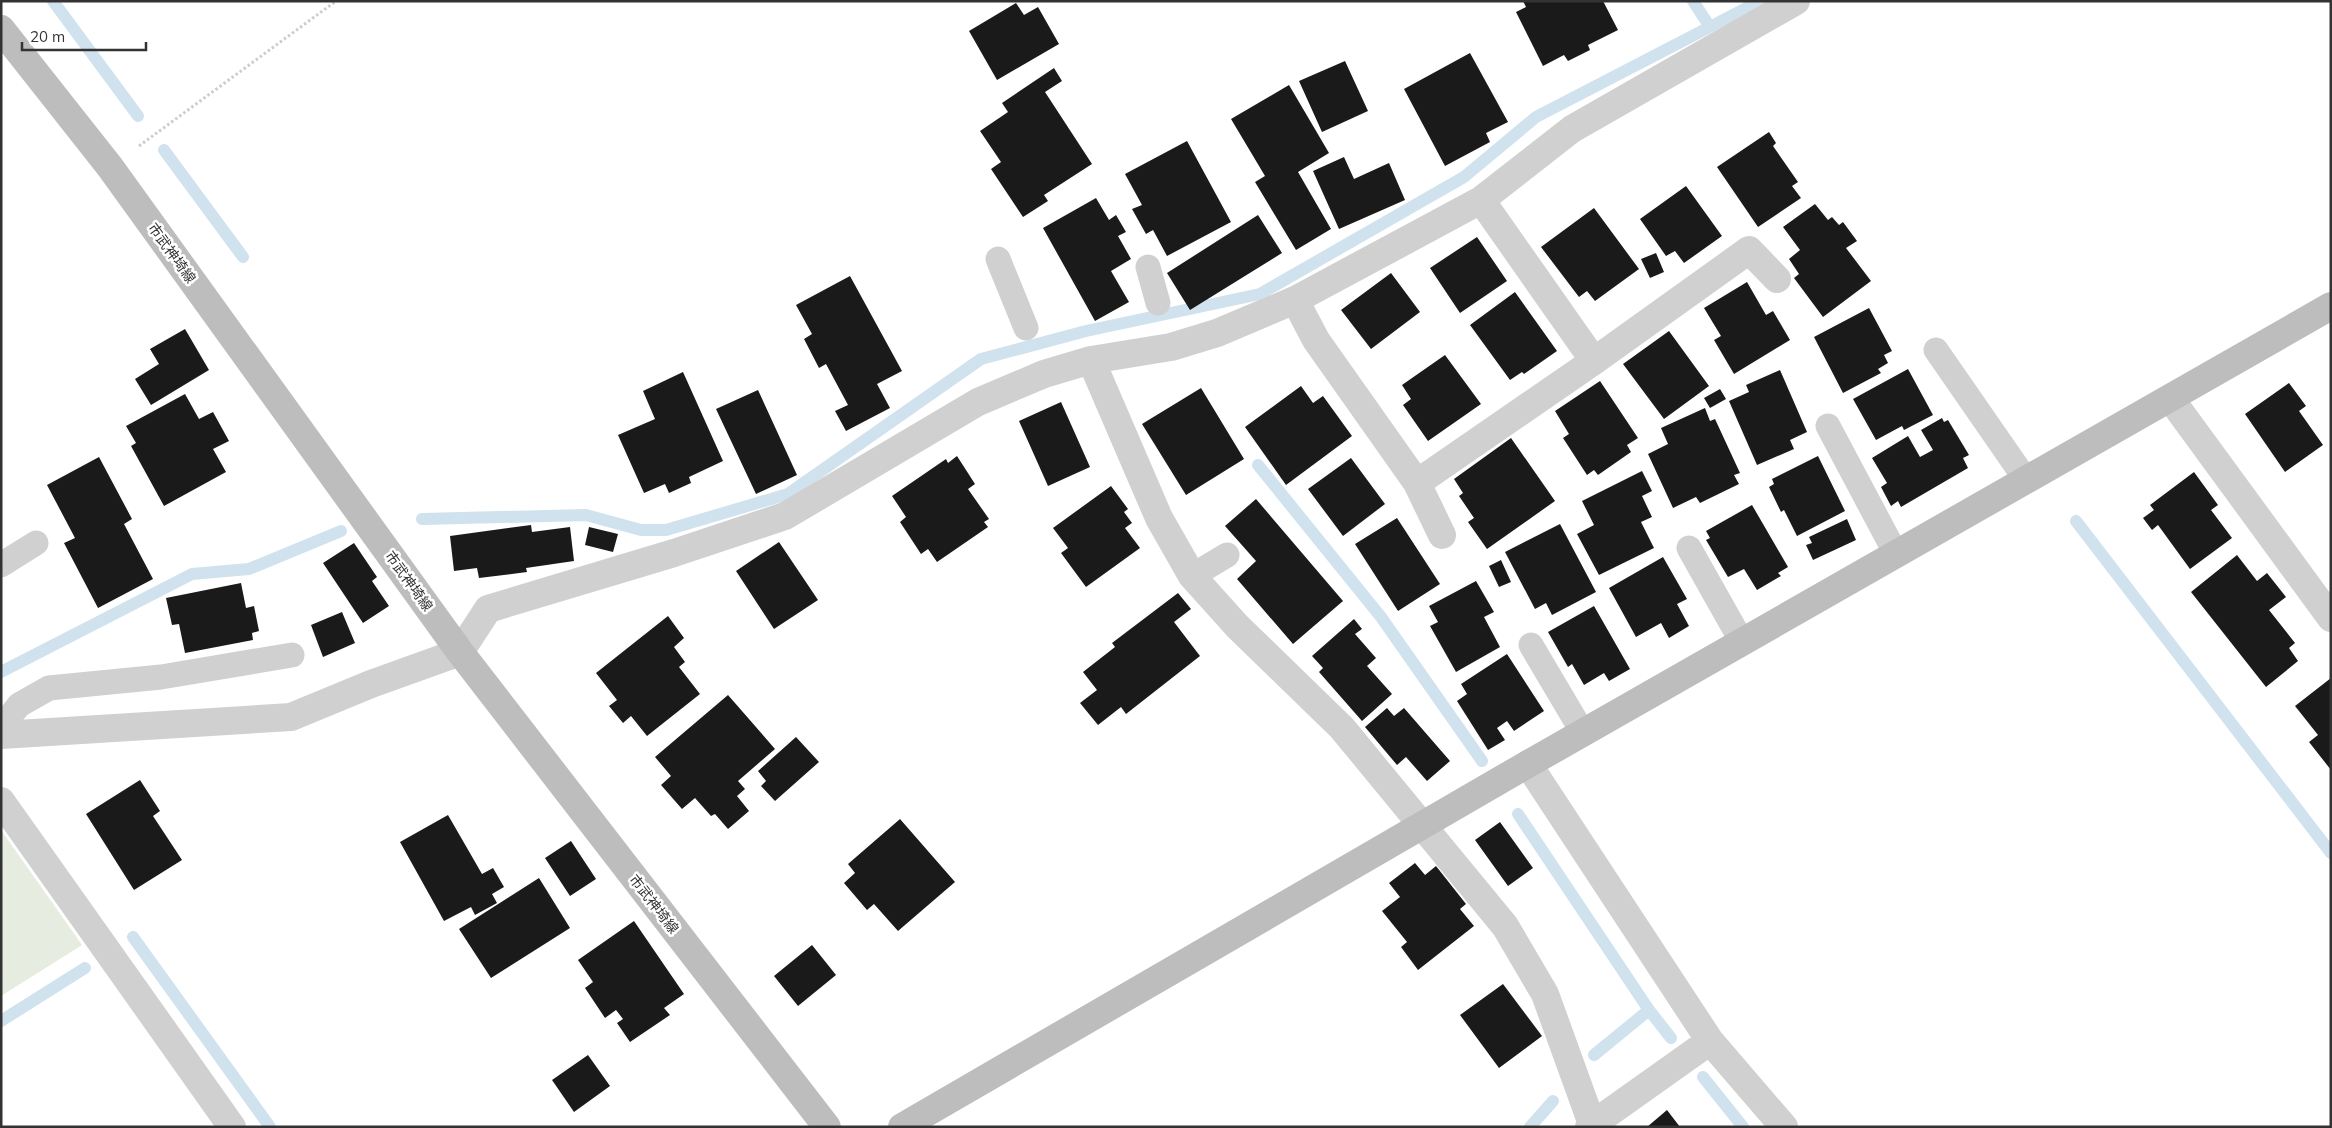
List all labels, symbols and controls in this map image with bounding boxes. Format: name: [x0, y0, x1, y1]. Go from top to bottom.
scale bar: [22, 20, 146, 52]
text: 20 m: [30, 27, 65, 46]
street label: 市武神埼線: [144, 219, 200, 287]
street label: 市武神埼線: [381, 547, 437, 615]
street label: 市武神埼線: [625, 871, 683, 937]

